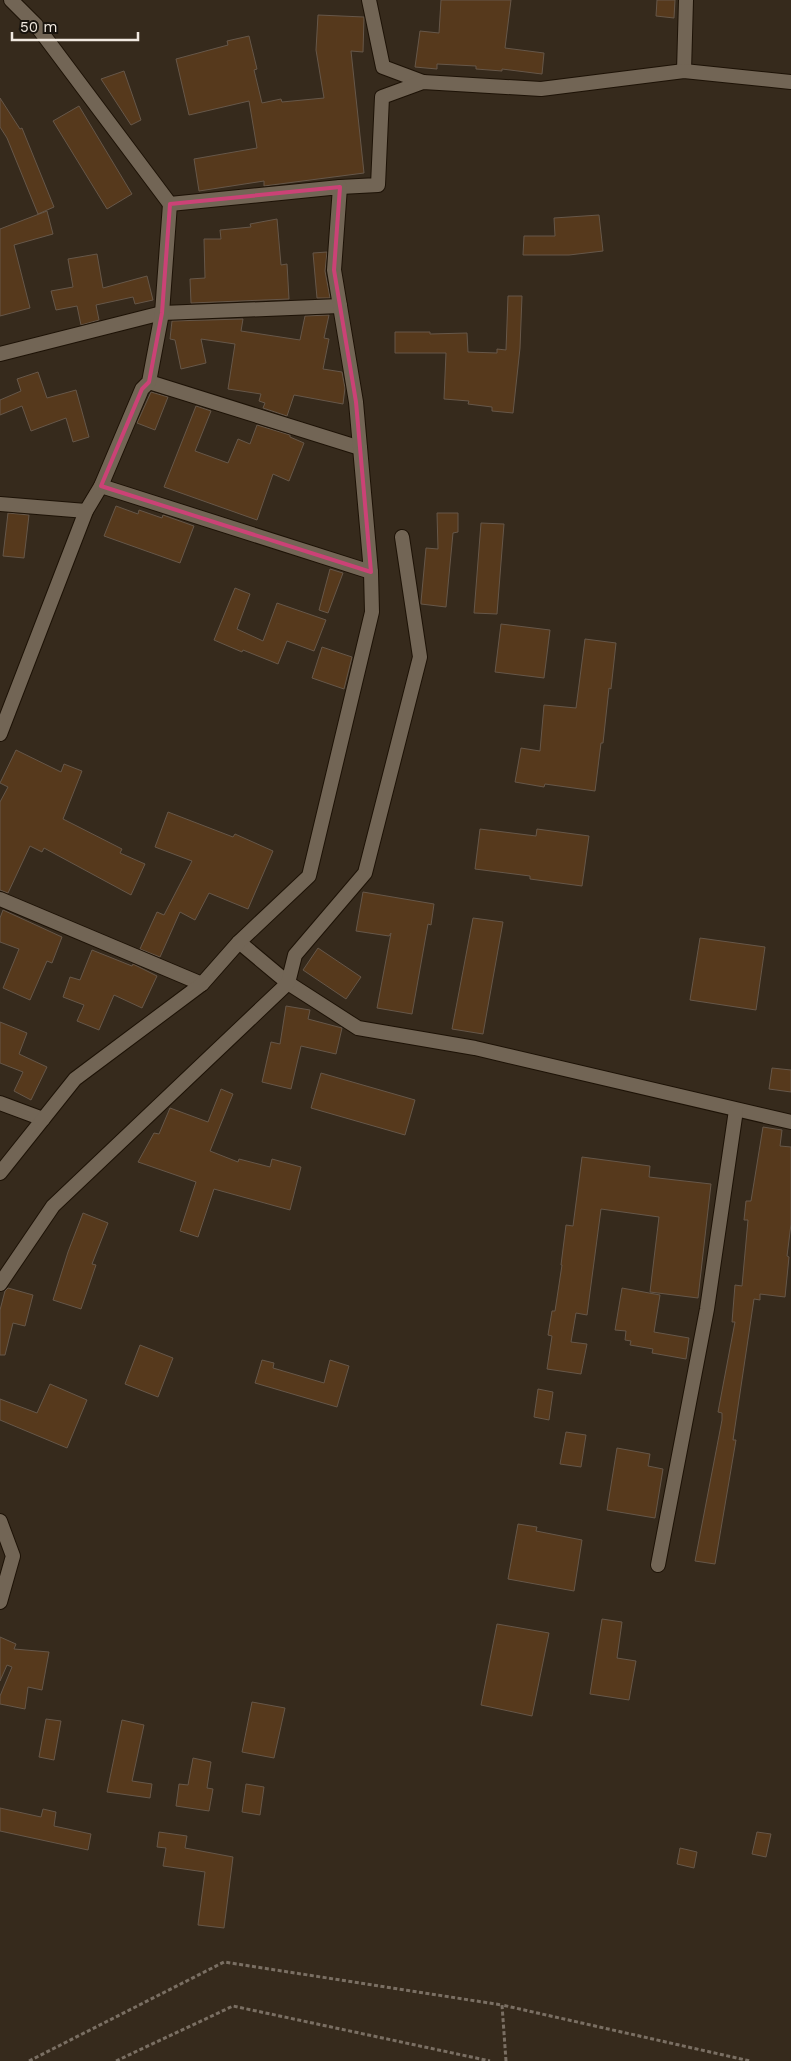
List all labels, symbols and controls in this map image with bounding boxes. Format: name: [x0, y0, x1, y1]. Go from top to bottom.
scale bar: [12, 10, 139, 42]
text: 50 m: [20, 18, 57, 36]

